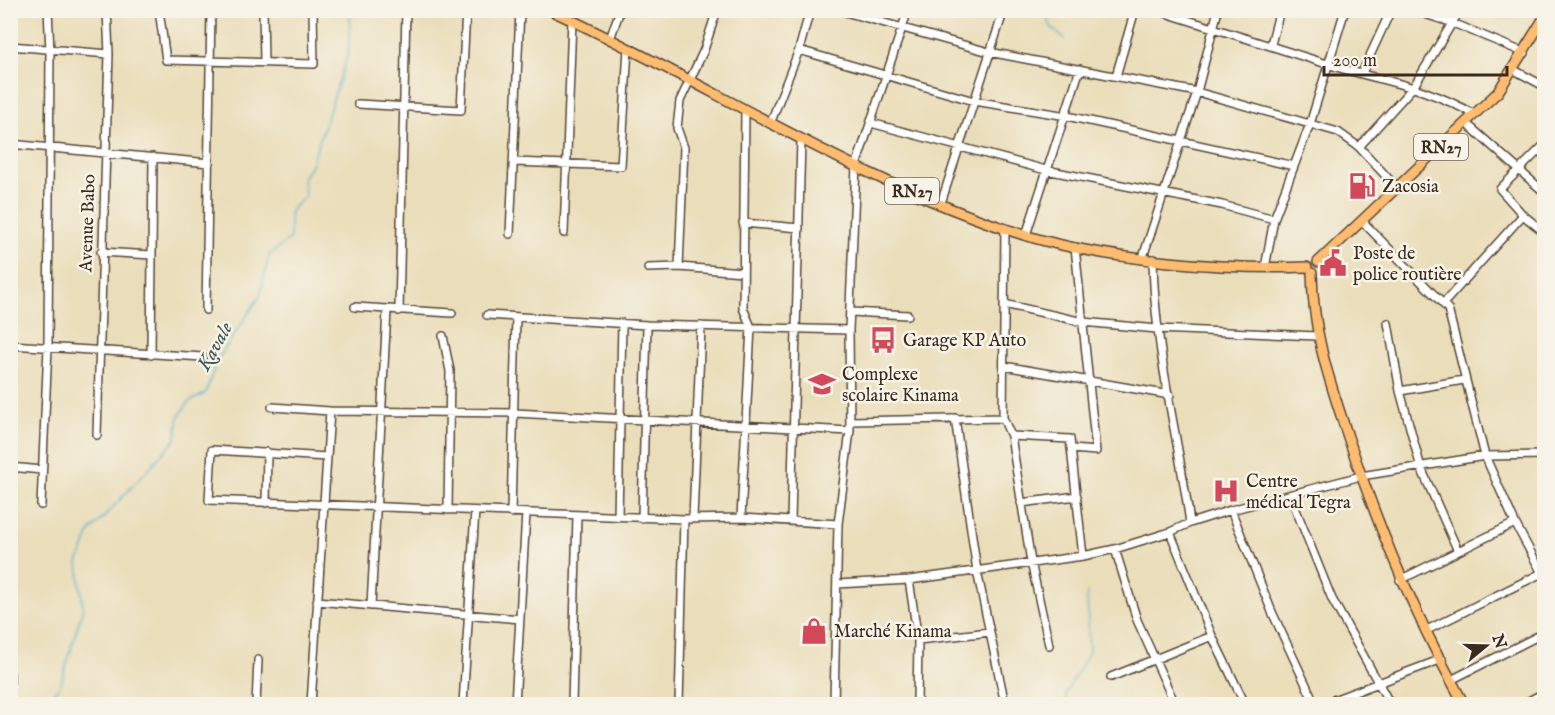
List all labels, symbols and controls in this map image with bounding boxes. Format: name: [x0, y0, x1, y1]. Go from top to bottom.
scale bar: [1324, 39, 1507, 77]
text: 200 m: [1333, 50, 1377, 73]
road number: RN27: [1414, 134, 1468, 160]
fuel station icon: Zacosia: [1347, 171, 1377, 201]
street label: Avenue Babo: [75, 173, 102, 273]
place label: Zacosia: [1382, 176, 1439, 199]
road number: RN27: [885, 178, 939, 204]
place label: Poste de police routière: [1353, 243, 1462, 287]
public building icon: Poste de police routière: [1318, 248, 1348, 278]
water label: Kavale: [191, 318, 239, 376]
bus stop icon: Garage KP Auto: [868, 325, 898, 355]
place label: Garage KP Auto: [903, 330, 1026, 353]
place label: Complexe scolaire Kinama: [842, 364, 959, 408]
school or university icon: Complexe scolaire Kinama: [807, 369, 837, 399]
place label: Centre médical Tegra: [1246, 471, 1351, 515]
hospital icon: Centre médical Tegra: [1211, 476, 1241, 506]
shop icon: Marché Kinama: [799, 616, 829, 646]
north arrow: [1456, 616, 1516, 676]
place label: Marché Kinama: [834, 621, 952, 644]
text: N: [1486, 631, 1510, 652]

